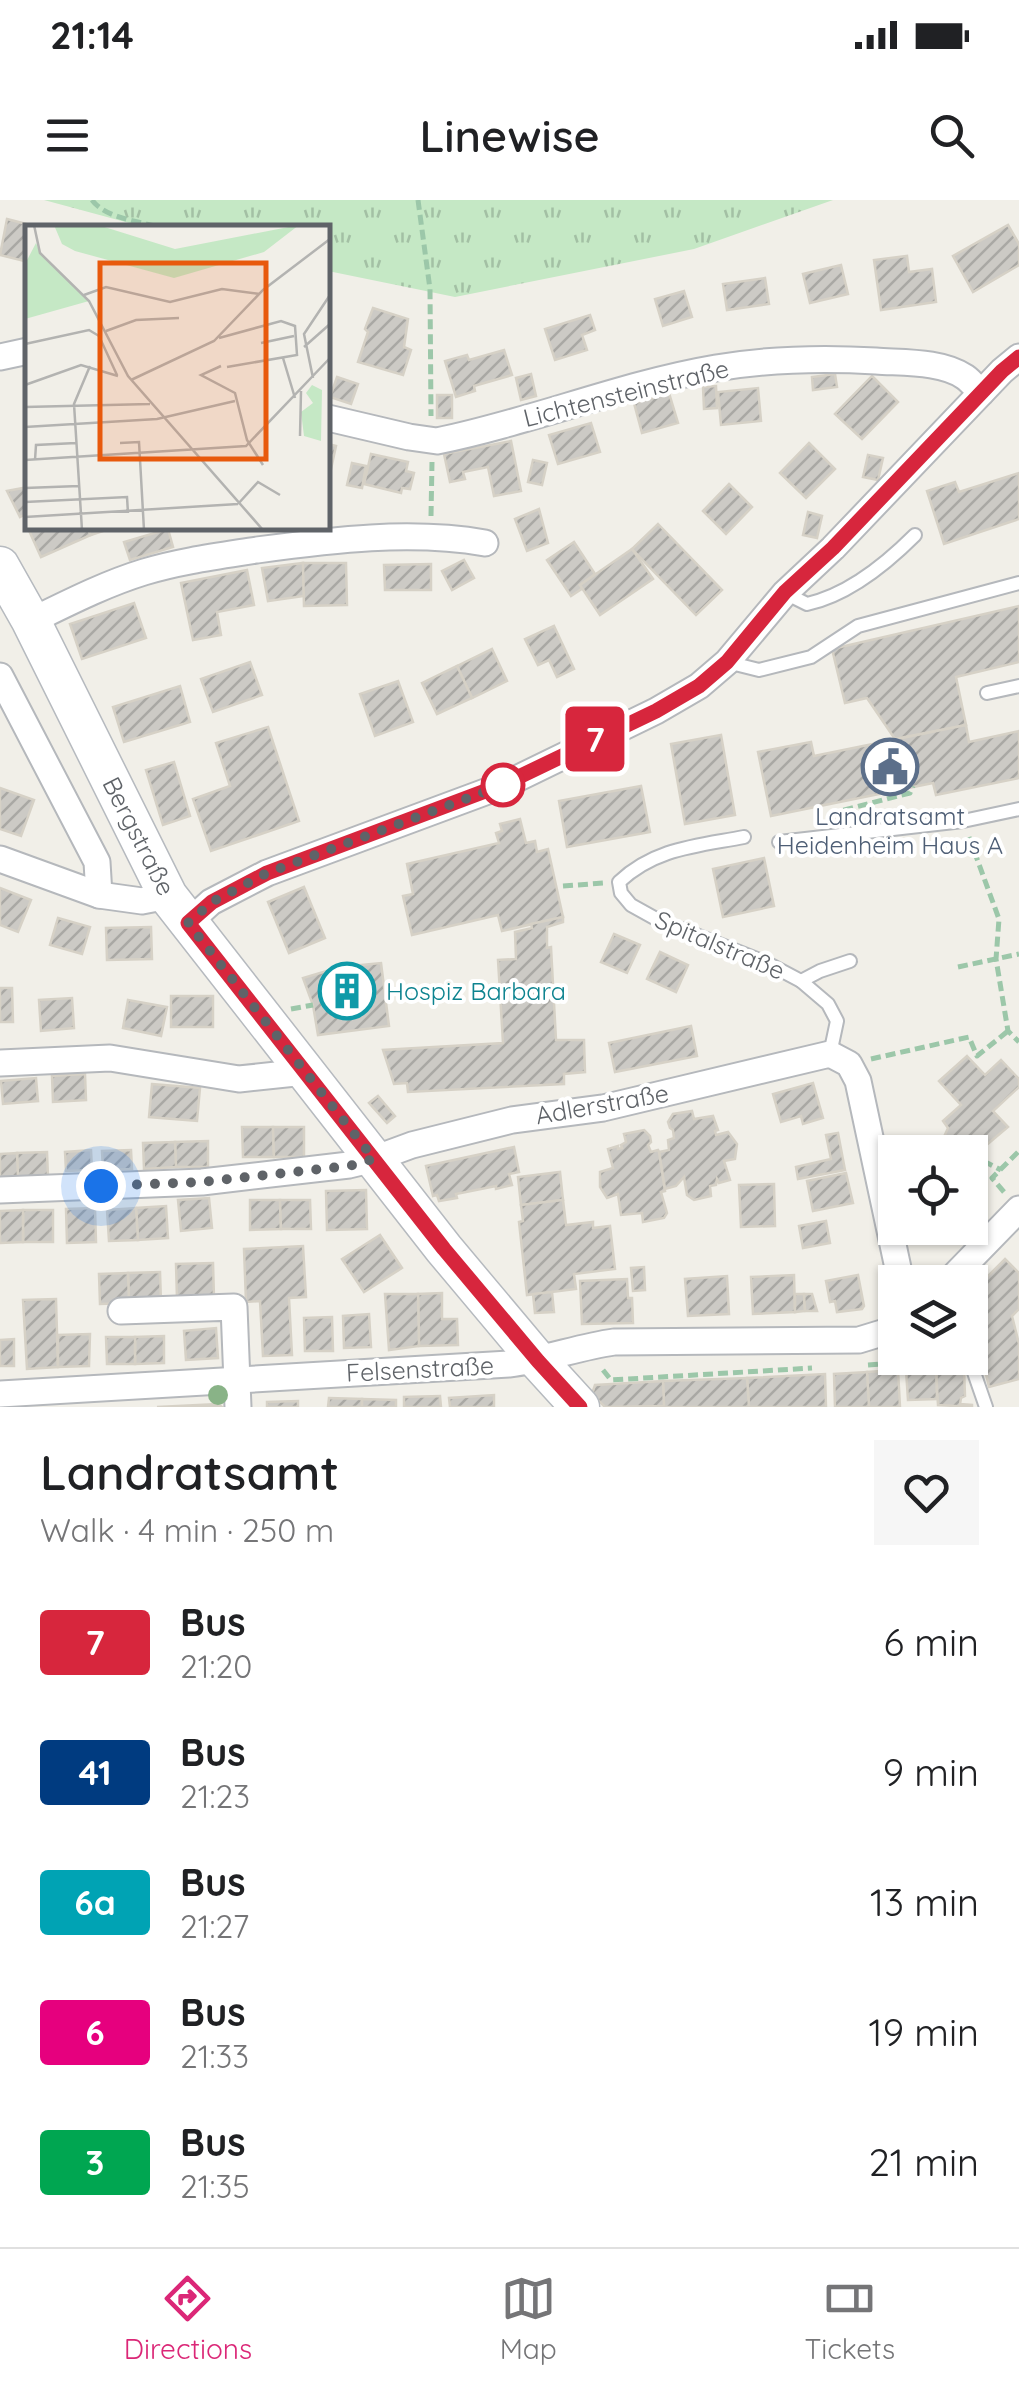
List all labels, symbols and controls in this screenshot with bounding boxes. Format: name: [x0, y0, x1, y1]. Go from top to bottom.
text: 21:14: [50, 11, 134, 59]
text: Linewise: [419, 107, 600, 163]
icon: menu: [40, 108, 95, 163]
icon: search: [924, 108, 979, 163]
inset map: [25, 225, 330, 530]
street label: Lichtensteinstraße: [520, 352, 732, 433]
line badge: 7: [562, 706, 628, 772]
text: 7: [585, 717, 605, 761]
public building icon: Landratsamt Heidenheim Haus A: [860, 737, 920, 797]
unlabelled marker: [482, 764, 524, 806]
street label: Bergstraße: [96, 771, 183, 900]
place label: Landratsamt Heidenheim Haus A: [777, 800, 1003, 860]
street label: Spitalstraße: [651, 903, 790, 986]
building icon: Hospiz Barbara: [317, 961, 377, 1021]
place label: Hospiz Barbara: [386, 975, 566, 1006]
street label: Adlerstraße: [533, 1077, 671, 1130]
map controls: [878, 1135, 988, 1375]
button: locate: [878, 1135, 988, 1245]
your location: [76, 1161, 126, 1211]
button: layers: [878, 1265, 988, 1375]
street label: Felsenstraße: [345, 1349, 495, 1388]
button: heart: [874, 1440, 979, 1545]
text: Landratsamt: [40, 1442, 339, 1502]
text: Walk · 4 min · 250 m: [40, 1510, 334, 1550]
text: Bus: [180, 1598, 246, 1646]
text: 6 min: [883, 1618, 979, 1666]
text: 7: [85, 1620, 105, 1664]
text: 21:20: [180, 1646, 252, 1686]
text: Bus: [180, 1728, 246, 1776]
text: 9 min: [883, 1748, 979, 1796]
text: 41: [78, 1750, 112, 1794]
text: 21:23: [180, 1776, 250, 1816]
text: Bus: [180, 1858, 246, 1906]
text: 13 min: [870, 1878, 979, 1926]
text: 6a: [74, 1880, 116, 1924]
text: 21:27: [180, 1906, 249, 1946]
text: Bus: [180, 1988, 246, 2036]
text: 19 min: [869, 2008, 979, 2056]
text: 6: [85, 2010, 105, 2054]
text: 21:33: [180, 2036, 249, 2076]
text: Bus: [180, 2118, 246, 2166]
text: 21 min: [869, 2138, 979, 2186]
text: 3: [86, 2140, 104, 2184]
text: 21:35: [180, 2166, 250, 2206]
tab: Directions: [124, 2271, 252, 2366]
tab: Map: [500, 2271, 557, 2366]
tab: Tickets: [804, 2271, 895, 2366]

